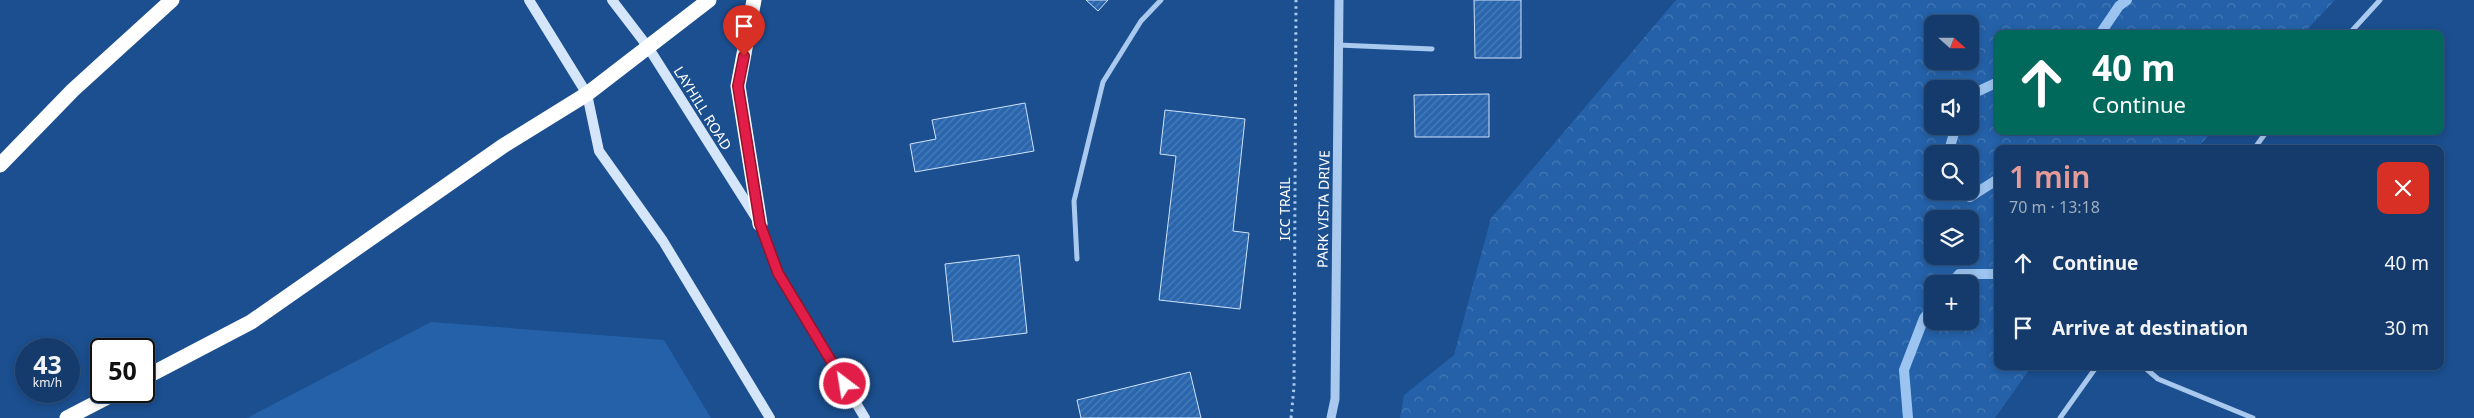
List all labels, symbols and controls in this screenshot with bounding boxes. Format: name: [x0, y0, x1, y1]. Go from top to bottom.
pin: [723, 5, 765, 56]
icon: arrive: [730, 12, 758, 40]
north arrow: [1924, 15, 1979, 70]
map controls: [1924, 15, 1979, 330]
text: 40 m: [2092, 44, 2175, 91]
icon: ahead: [2009, 50, 2074, 115]
street label: LAYHILL ROAD: [670, 63, 736, 153]
button: sound: [1924, 80, 1979, 135]
text: Continue: [2092, 89, 2186, 119]
button: search: [1924, 145, 1979, 200]
street label: PARK VISTA DRIVE: [1312, 150, 1334, 268]
text: 1 min: [2009, 156, 2090, 197]
button: close: [2377, 162, 2429, 214]
street label: ICC TRAIL: [1275, 177, 1294, 241]
text: 70 m · 13:18: [2009, 196, 2100, 218]
button: layers: [1924, 210, 1979, 265]
icon: ahead: [2009, 249, 2037, 277]
text: Continue: [2052, 250, 2138, 276]
text: 40 m: [2385, 250, 2429, 276]
button: +: [1924, 275, 1979, 330]
icon: arrive: [2009, 314, 2037, 342]
text: Arrive at destination: [2052, 315, 2248, 341]
text: 30 m: [2385, 315, 2429, 341]
speed limit sign: 50: [90, 338, 155, 403]
text: 43: [33, 347, 62, 381]
position arrow: [818, 357, 870, 409]
text: km/h: [33, 374, 62, 391]

